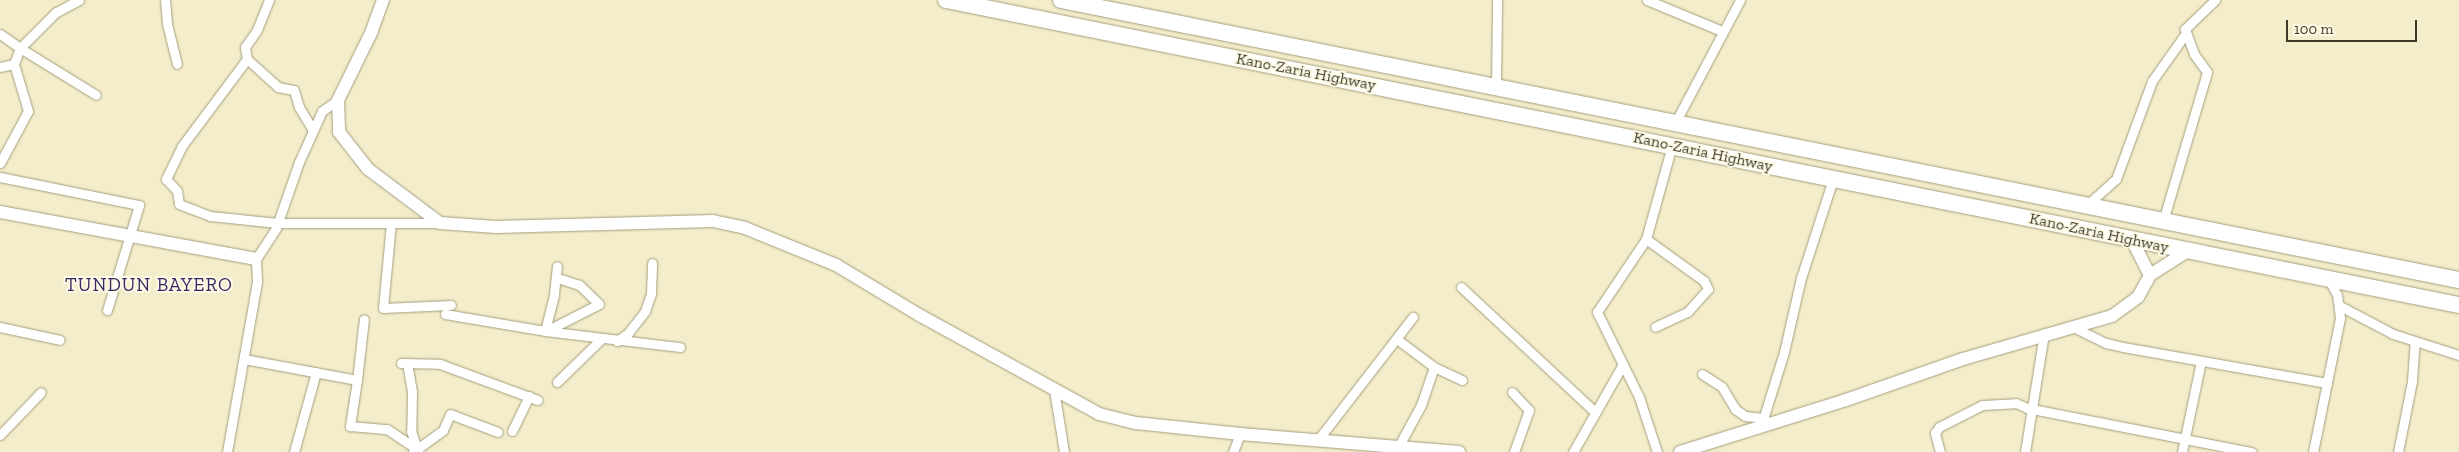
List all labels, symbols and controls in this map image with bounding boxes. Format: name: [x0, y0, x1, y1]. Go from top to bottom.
scale bar: [2289, 10, 2420, 42]
text: 100 m: [2294, 20, 2333, 38]
street label: Kano-Zaria Highway: [1235, 49, 1377, 95]
street label: Kano-Zaria Highway: [1632, 128, 1774, 176]
street label: Kano-Zaria Highway: [2028, 209, 2170, 257]
district label: TUNDUN BAYERO: [63, 274, 235, 296]

